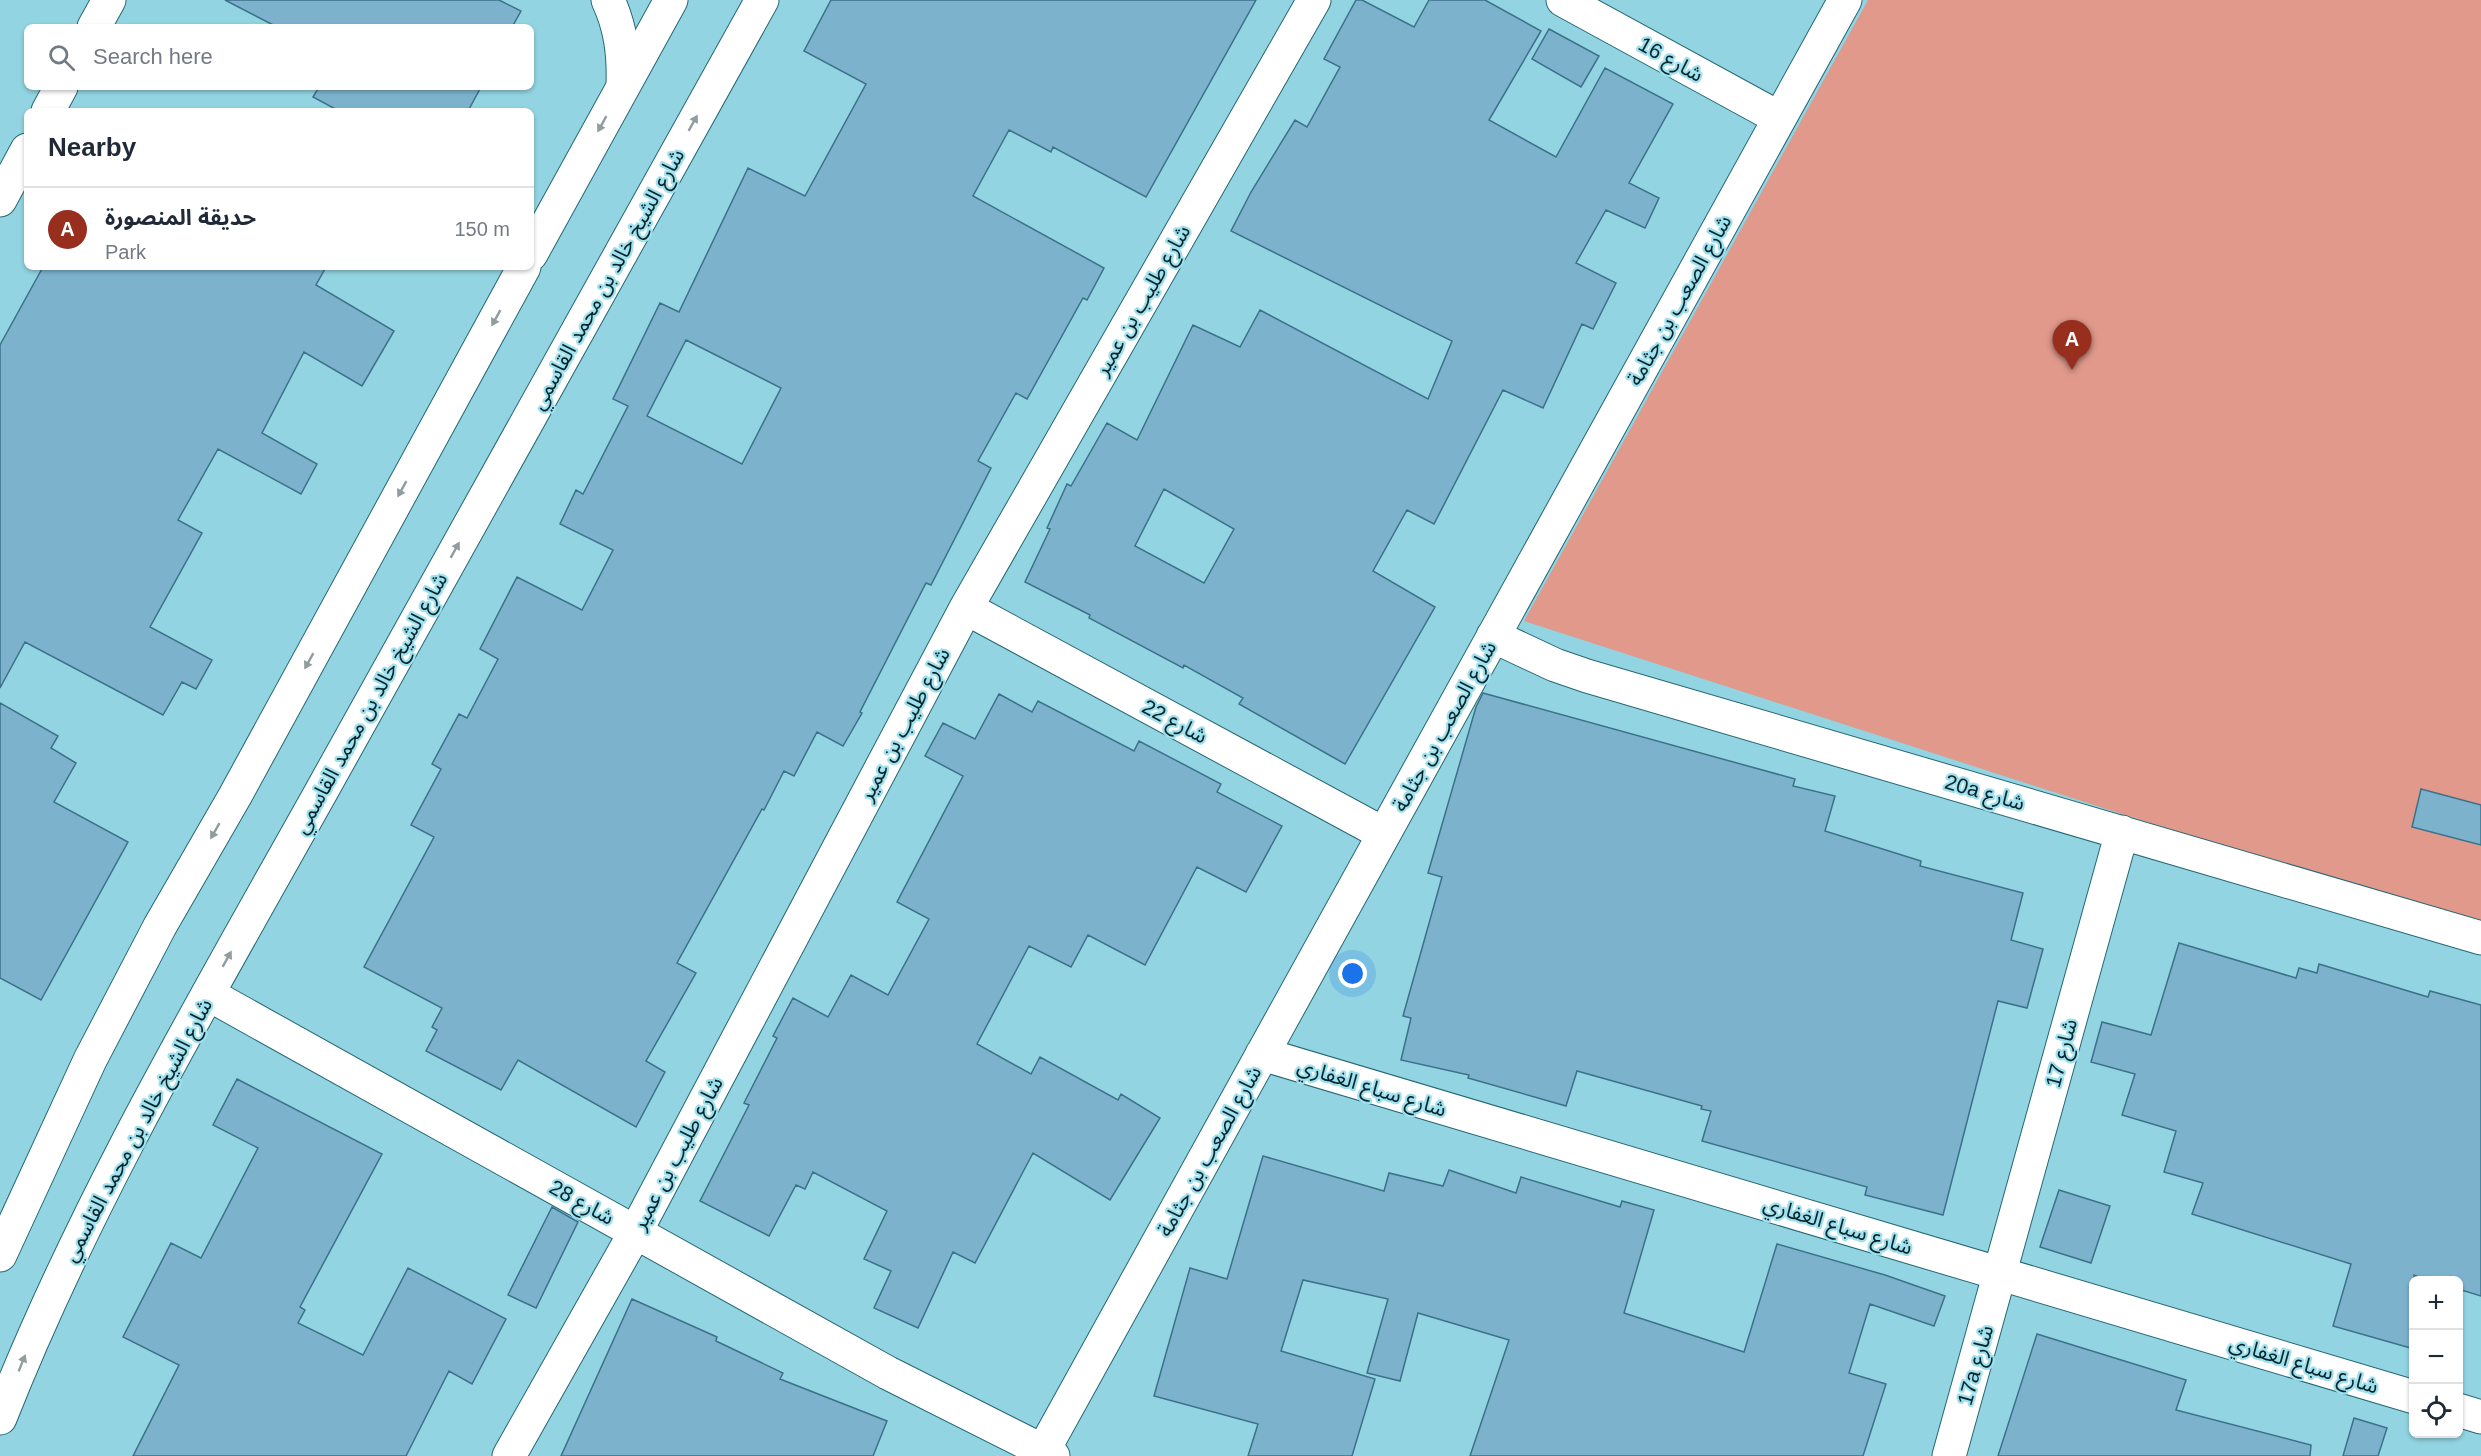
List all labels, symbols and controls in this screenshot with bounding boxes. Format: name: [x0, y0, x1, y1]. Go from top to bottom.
search box: [24, 24, 534, 90]
street label: شارع 16: [1633, 32, 1707, 90]
icon: search: [45, 41, 78, 74]
text: Search here: [93, 44, 213, 69]
one-way arrow: [688, 115, 698, 132]
one-way arrow: [597, 116, 607, 133]
text: Nearby: [48, 132, 136, 162]
street label: شارع الشيخ خالد بن محمد القاسمي: [526, 145, 693, 416]
text: حديقة المنصورة: [105, 205, 256, 230]
street label: شارع الصعب بن جثامة: [1623, 211, 1739, 391]
text: A: [60, 218, 75, 240]
text: 150 m: [454, 218, 510, 240]
street label: شارع طليب بن عمير: [1089, 221, 1198, 382]
text: Park: [105, 241, 146, 263]
one-way arrow: [491, 310, 501, 327]
pin: A: [2052, 320, 2092, 370]
one-way arrow: [397, 481, 407, 498]
one-way arrow: [450, 542, 460, 559]
street label: شارع الشيخ خالد بن محمد القاسمي: [289, 569, 456, 840]
street label: شارع الصعب بن جثامة: [1388, 637, 1504, 817]
street label: شارع طليب بن عمير: [854, 644, 957, 807]
one-way arrow: [304, 652, 314, 669]
street label: شارع 22: [1137, 694, 1211, 751]
street label: 20a شارع: [1941, 770, 2027, 818]
one-way arrow: [209, 823, 220, 839]
one-way arrow: [222, 950, 232, 967]
your location: [1338, 959, 1367, 988]
street label: شارع الشيخ خالد بن محمد القاسمي: [58, 994, 221, 1268]
street label: شارع 17: [2041, 1016, 2085, 1091]
street label: شارع سباع الغفاري: [1293, 1053, 1449, 1125]
street label: شارع الصعب بن جثامة: [1153, 1062, 1269, 1242]
street label: شارع طليب بن عمير: [627, 1073, 730, 1236]
street label: شارع 28: [544, 1175, 618, 1233]
street label: شارع سباع الغفاري: [1759, 1191, 1915, 1263]
map controls: [2409, 1276, 2463, 1438]
button: +: [2409, 1276, 2463, 1330]
street label: 17a شارع: [1953, 1323, 2001, 1409]
street label: شارع سباع الغفاري: [2225, 1330, 2381, 1402]
button: −: [2409, 1330, 2463, 1384]
one-way arrow: [17, 1354, 27, 1372]
button: locate: [2409, 1384, 2463, 1438]

